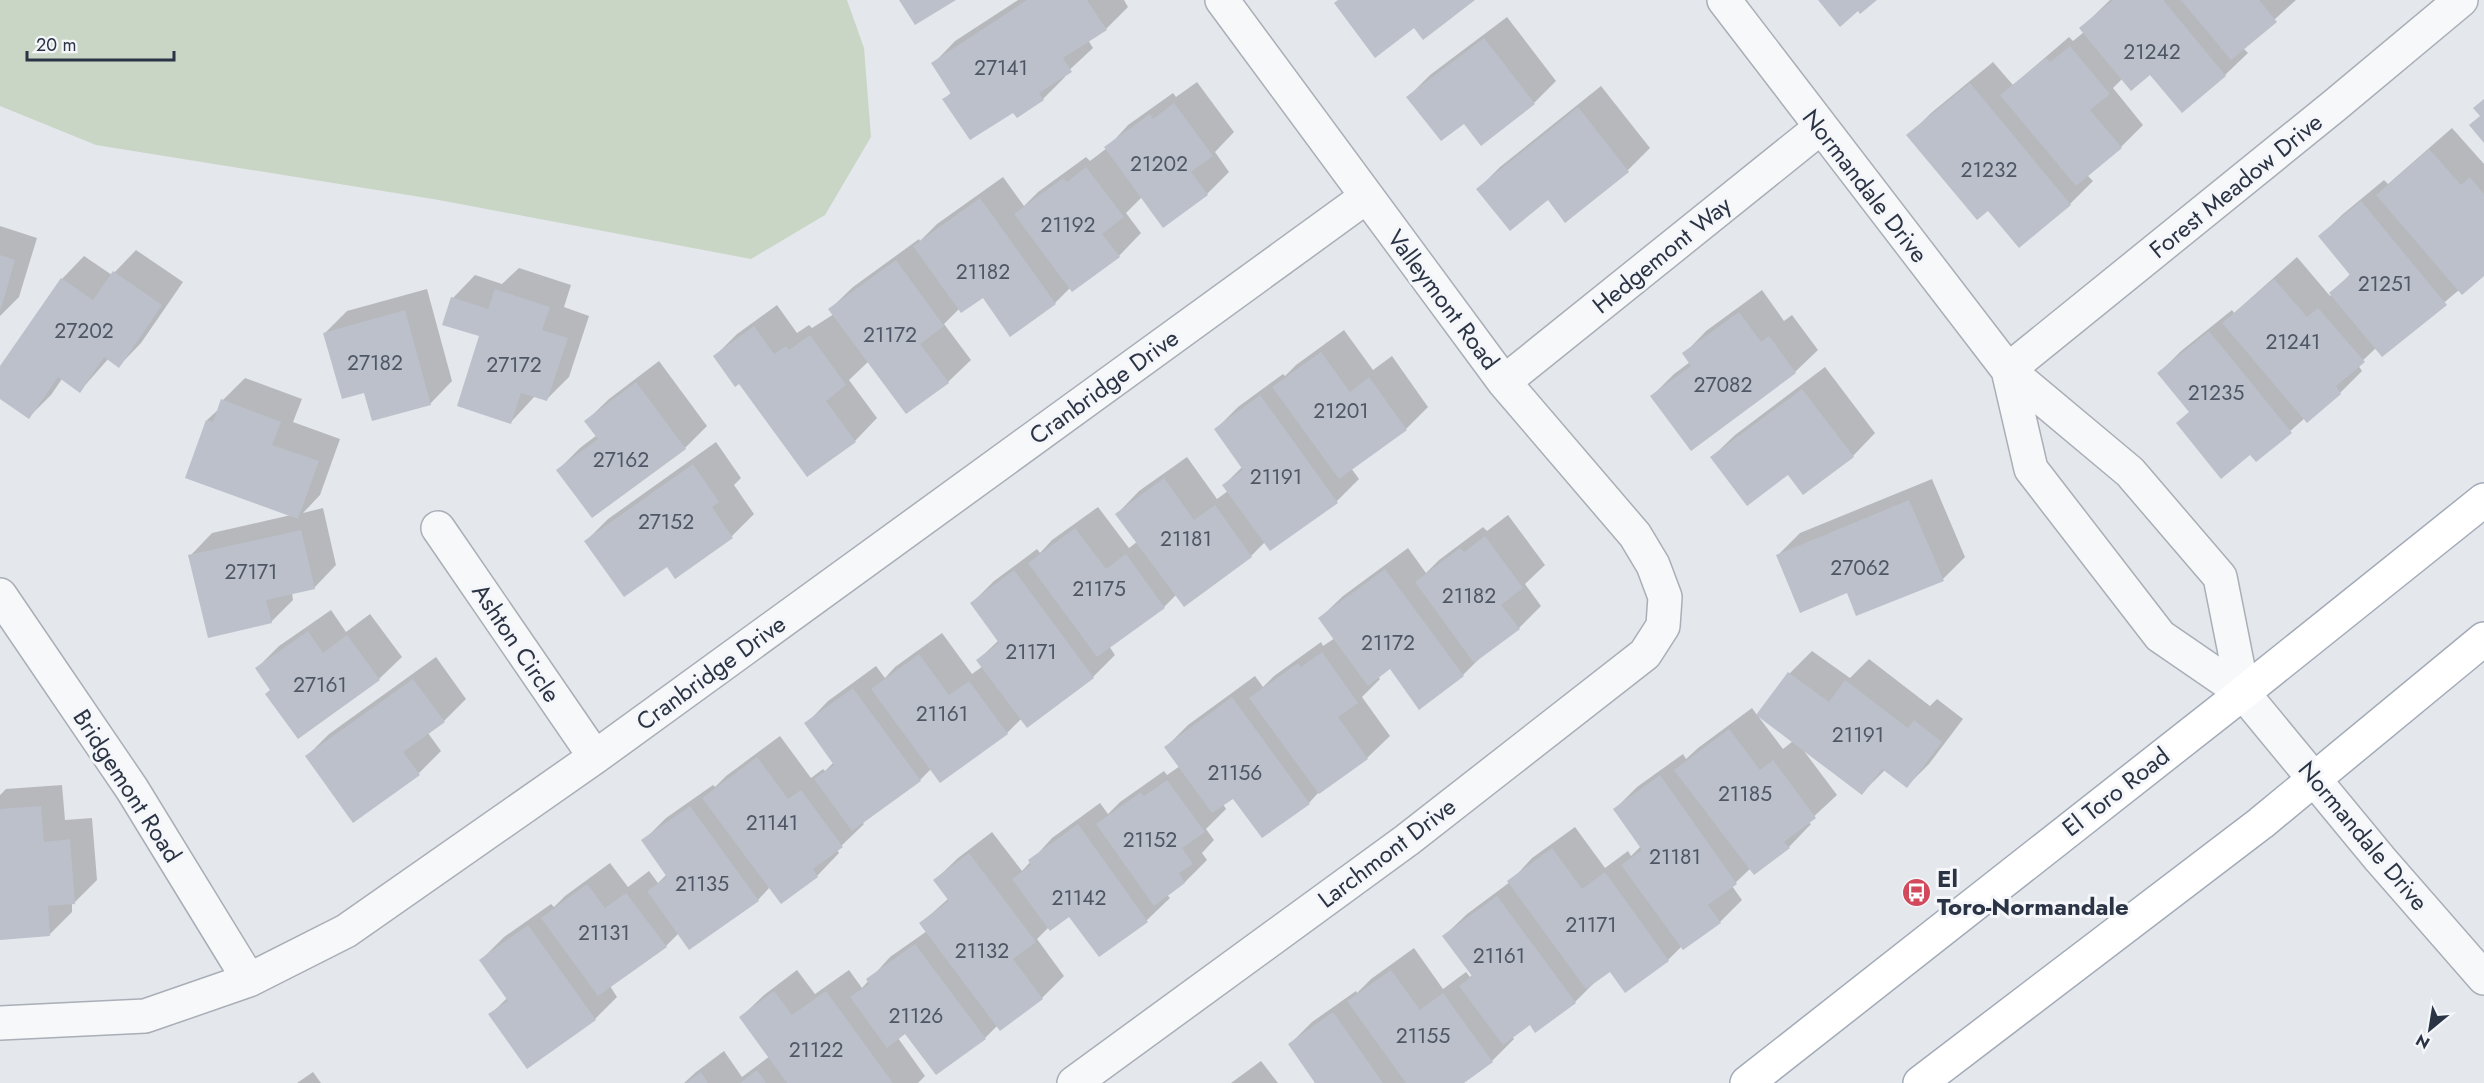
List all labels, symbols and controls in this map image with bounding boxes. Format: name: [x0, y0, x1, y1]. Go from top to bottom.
scale bar: [27, 24, 174, 62]
text: 20 m: [36, 32, 76, 58]
house number: 21242: [2123, 37, 2181, 67]
house number: 27141: [974, 53, 1028, 83]
street label: Normandale Drive: [1794, 101, 1937, 270]
street label: Forest Meadow Drive: [2142, 105, 2330, 267]
house number: 21202: [1130, 149, 1188, 179]
house number: 21232: [1961, 155, 2017, 185]
street label: Hedgemont Way: [1585, 187, 1739, 322]
house number: 21192: [1041, 210, 1095, 240]
street label: Valleymont Road: [1379, 222, 1508, 377]
house number: 21182: [956, 257, 1010, 287]
house number: 21251: [2358, 269, 2412, 299]
house number: 27202: [54, 316, 114, 346]
house number: 21172: [863, 320, 917, 350]
street label: Cranbridge Drive: [1022, 320, 1186, 453]
house number: 21241: [2265, 327, 2321, 357]
house number: 27182: [347, 348, 403, 378]
house number: 27172: [486, 350, 542, 380]
house number: 27082: [1694, 370, 1753, 400]
house number: 21235: [2188, 378, 2244, 408]
house number: 21201: [1313, 396, 1369, 426]
house number: 27162: [593, 445, 649, 475]
house number: 21191: [1250, 462, 1302, 492]
house number: 27152: [638, 507, 694, 537]
house number: 21181: [1160, 524, 1212, 554]
house number: 27062: [1830, 553, 1890, 583]
house number: 27171: [225, 557, 277, 587]
house number: 21175: [1072, 574, 1126, 604]
street label: Ashton Circle: [464, 576, 569, 709]
house number: 21182: [1442, 581, 1496, 611]
street label: Cranbridge Drive: [629, 606, 793, 739]
house number: 21172: [1361, 628, 1415, 658]
house number: 21171: [1005, 637, 1057, 667]
house number: 27161: [293, 670, 347, 700]
house number: 21161: [916, 699, 968, 729]
street label: Bridgemont Road: [65, 702, 190, 869]
house number: 21191: [1832, 720, 1884, 750]
street label: El Toro Road: [2055, 738, 2177, 845]
street label: Normandale Drive: [2290, 753, 2437, 918]
house number: 21156: [1208, 758, 1262, 788]
house number: 21185: [1718, 779, 1772, 809]
street label: Larchmont Drive: [1310, 789, 1463, 916]
house number: 21141: [746, 808, 798, 838]
house number: 21152: [1123, 825, 1177, 855]
house number: 21181: [1649, 842, 1701, 872]
place label: El Toro-Normandale: [1937, 861, 2129, 924]
house number: 21135: [675, 869, 729, 899]
bus stop icon: El Toro-Normandale: [1900, 877, 1932, 909]
house number: 21142: [1051, 883, 1107, 913]
house number: 21171: [1565, 910, 1617, 940]
house number: 21131: [578, 918, 630, 948]
house number: 21132: [955, 936, 1009, 966]
house number: 21161: [1473, 941, 1525, 971]
north arrow: [2400, 999, 2460, 1059]
house number: 21126: [889, 1001, 943, 1031]
house number: 21155: [1396, 1021, 1450, 1051]
text: N: [2411, 1028, 2434, 1055]
house number: 21122: [789, 1035, 843, 1065]

